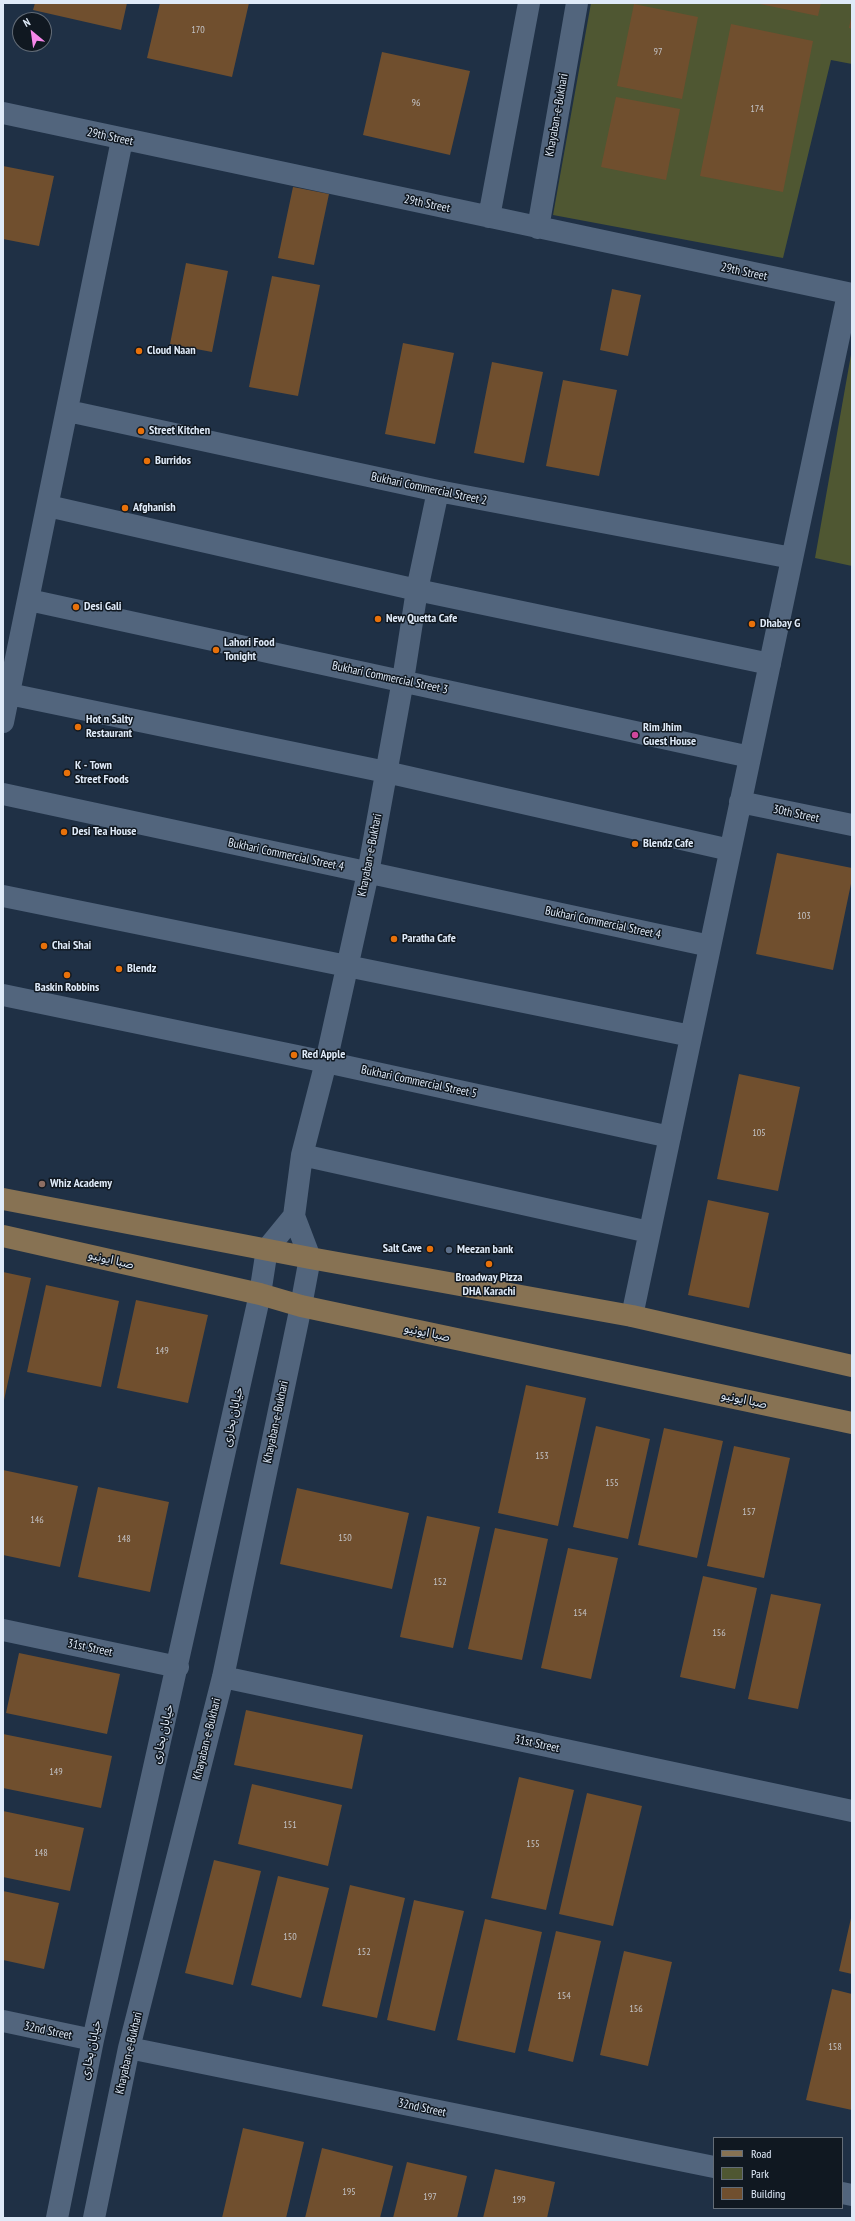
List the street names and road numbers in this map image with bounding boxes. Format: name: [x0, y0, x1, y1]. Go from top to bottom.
street label: Khayaban-e-Bukhari: [543, 72, 571, 158]
street label: 29th Street: [86, 125, 134, 149]
street label: 29th Street: [403, 192, 451, 216]
street label: 29th Street: [720, 260, 768, 284]
street label: Bukhari Commercial Street 2: [370, 470, 488, 508]
street label: Bukhari Commercial Street 3: [331, 659, 449, 697]
street label: 30th Street: [772, 802, 820, 826]
street label: Khayaban-e-Bukhari: [355, 812, 385, 898]
street label: Bukhari Commercial Street 4: [227, 836, 345, 874]
street label: Bukhari Commercial Street 4: [544, 904, 662, 942]
street label: Bukhari Commercial Street 5: [360, 1063, 478, 1101]
street label: صبا ایونیو: [87, 1248, 135, 1272]
street label: صبا ایونیو: [403, 1321, 451, 1345]
street label: Khayaban-e-Bukhari: [260, 1379, 292, 1465]
street label: خیابان بخاری: [220, 1386, 246, 1448]
street label: صبا ایونیو: [720, 1388, 768, 1412]
street label: 31st Street: [66, 1636, 114, 1660]
street label: Khayaban-e-Bukhari: [190, 1696, 224, 1782]
street label: خیابان بخاری: [149, 1703, 177, 1765]
street label: 31st Street: [513, 1732, 561, 1756]
street label: Khayaban-e-Bukhari: [113, 2010, 145, 2096]
street label: 32nd Street: [23, 2019, 73, 2043]
street label: خیابان بخاری: [78, 2019, 104, 2081]
street label: 32nd Street: [397, 2096, 447, 2120]

